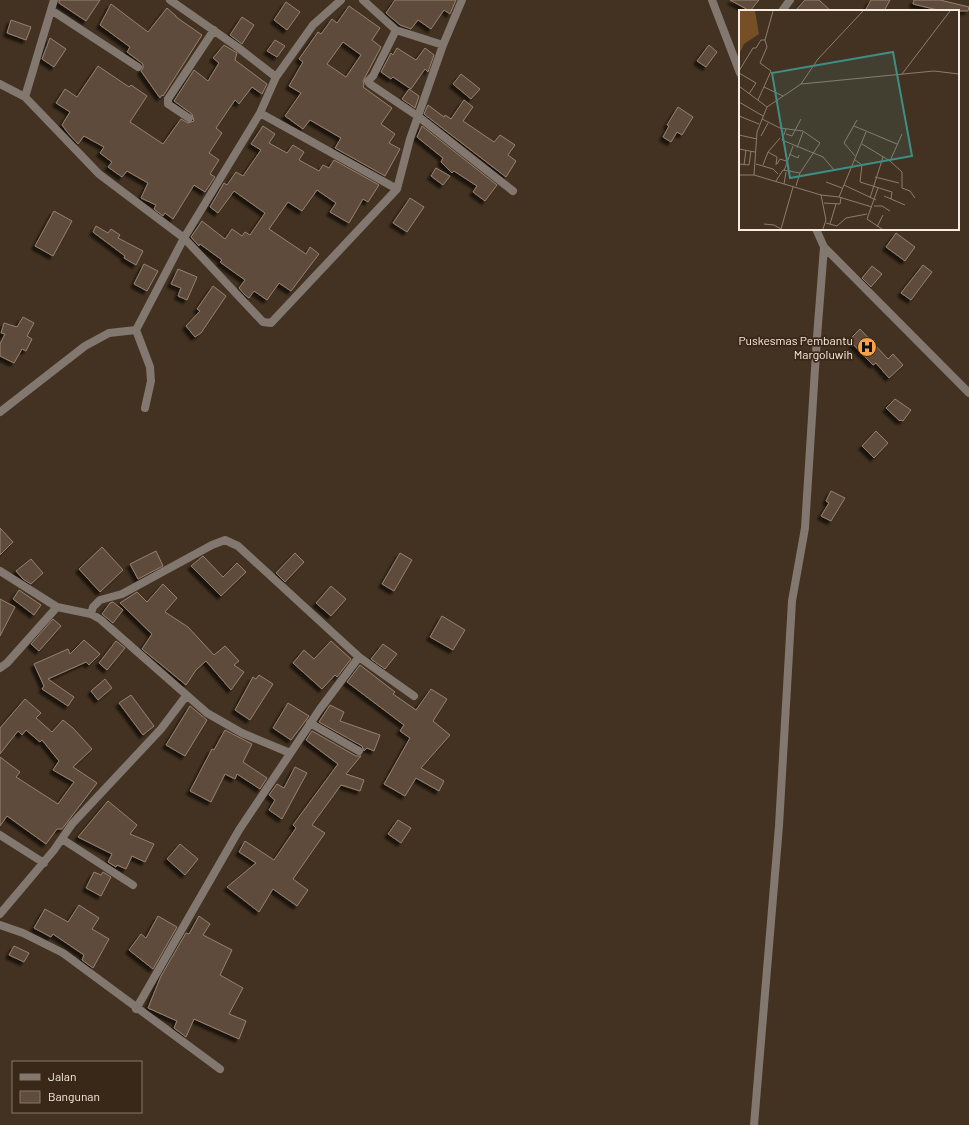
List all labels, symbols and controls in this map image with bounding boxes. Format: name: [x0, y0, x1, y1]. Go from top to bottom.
inset map: [739, 10, 959, 230]
place label: Puskesmas Pembantu Margoluwih: [738, 333, 853, 361]
hospital icon: Puskesmas Pembantu Margoluwih: [856, 336, 878, 358]
legend: [12, 1061, 142, 1113]
text: Jalan: [48, 1069, 76, 1083]
text: Bangunan: [48, 1089, 100, 1103]

